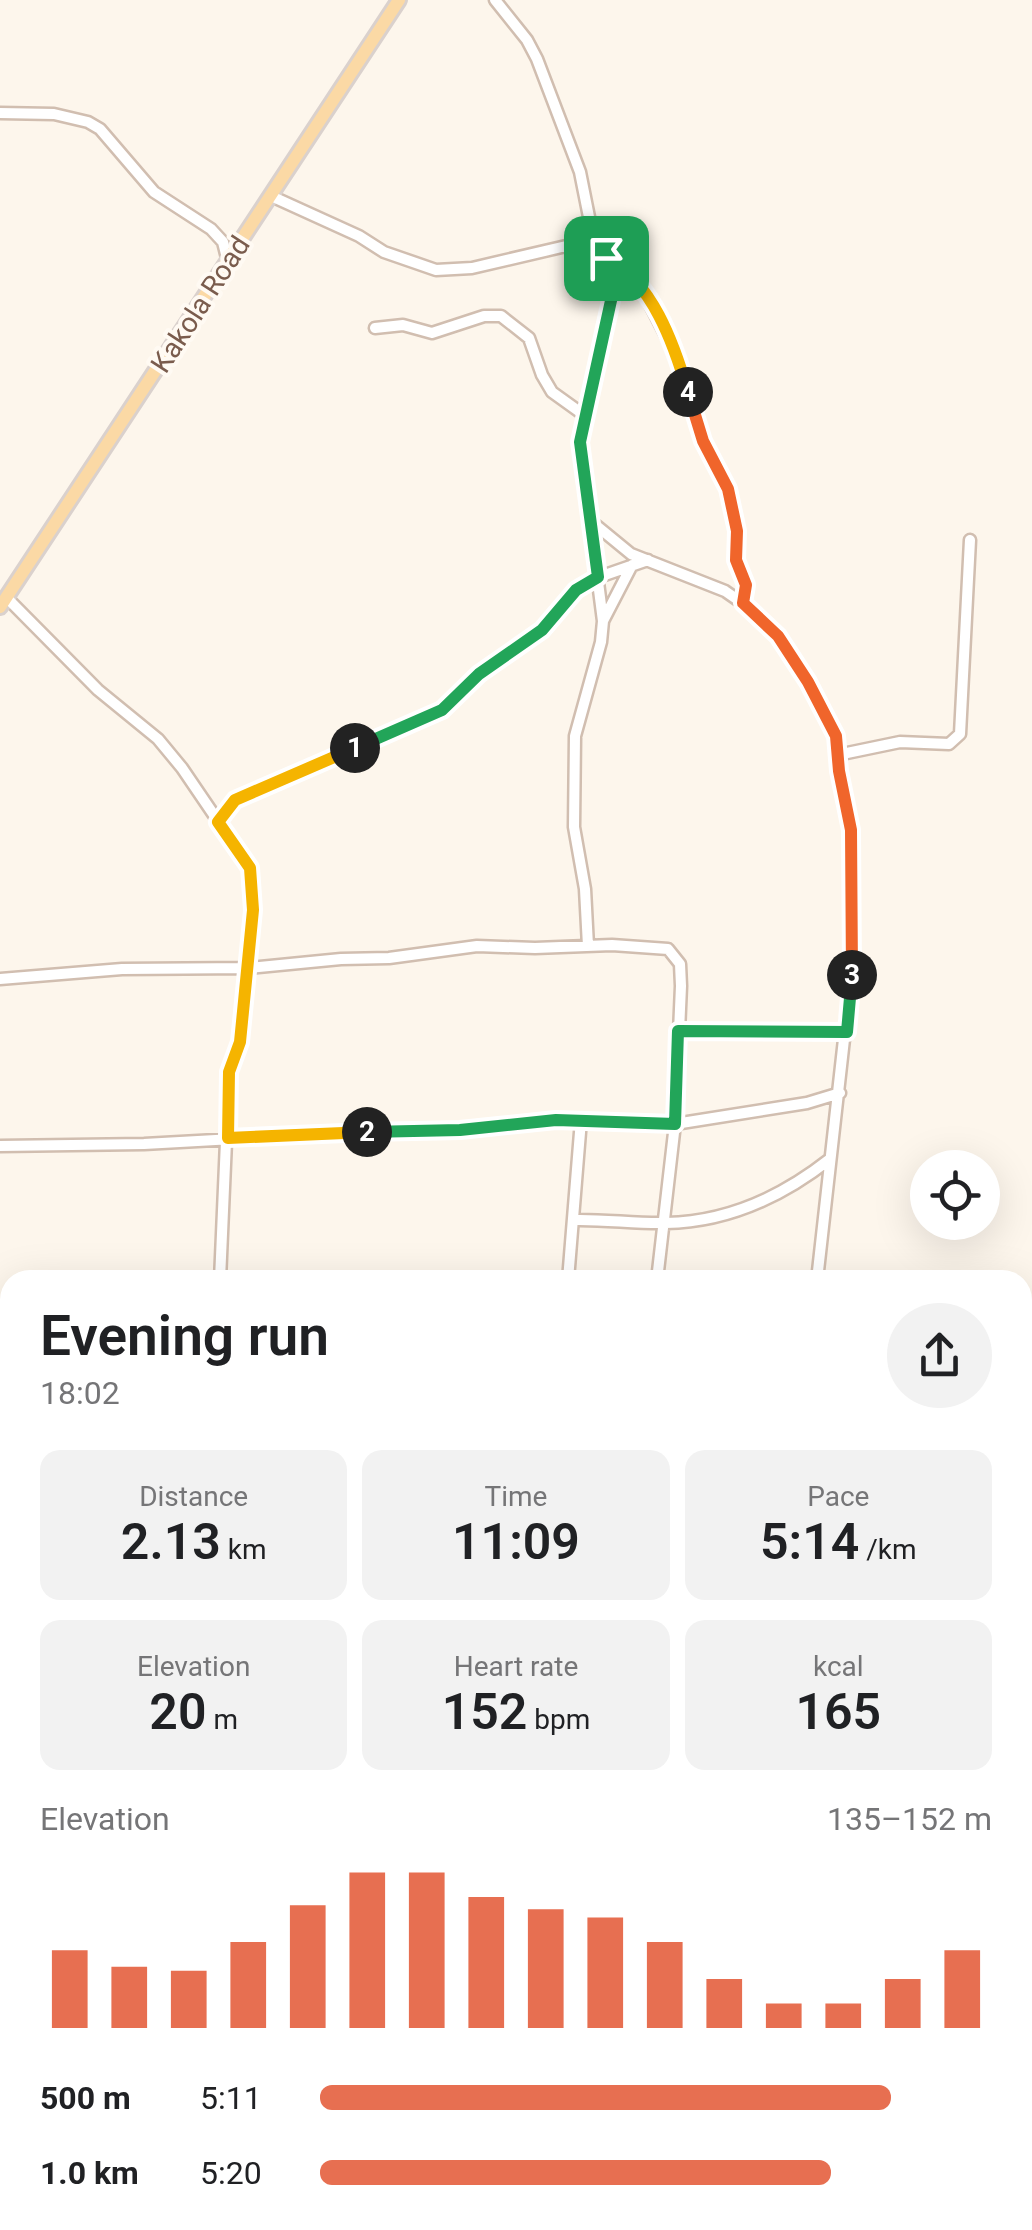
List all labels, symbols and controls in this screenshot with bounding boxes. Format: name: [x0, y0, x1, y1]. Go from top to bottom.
pin: [564, 216, 649, 301]
street label: Kakola Road: [144, 230, 257, 379]
icon: arrive: [579, 231, 634, 286]
pin: 4: [663, 367, 713, 417]
text: 4: [680, 375, 696, 408]
pin: 1: [330, 723, 380, 773]
text: 1: [347, 731, 363, 764]
pin: 3: [827, 950, 877, 1000]
text: 3: [844, 958, 860, 991]
pin: 2: [342, 1107, 392, 1157]
text: 2: [359, 1115, 375, 1148]
map controls: [910, 1150, 1000, 1240]
button: locate: [910, 1150, 1000, 1240]
button: share: [887, 1303, 992, 1408]
text: Evening run: [40, 1304, 329, 1368]
text: 18:02: [40, 1374, 120, 1412]
text: Distance: [139, 1480, 248, 1513]
text: Time: [485, 1480, 547, 1513]
text: Pace: [807, 1480, 869, 1513]
text: 2.13: [121, 1513, 221, 1571]
text: 11:09: [452, 1513, 580, 1571]
text: 5:14: [760, 1513, 859, 1571]
text: km: [221, 1533, 266, 1566]
text: /km: [859, 1533, 917, 1566]
text: Elevation: [137, 1650, 250, 1683]
text: Heart rate: [454, 1650, 578, 1683]
text: kcal: [813, 1650, 864, 1683]
text: 20: [149, 1683, 206, 1741]
text: 152: [442, 1683, 527, 1741]
text: 165: [795, 1683, 881, 1741]
text: m: [206, 1703, 238, 1736]
text: bpm: [527, 1703, 590, 1736]
text: Elevation: [40, 1800, 170, 1838]
text: 135–152 m: [827, 1800, 992, 1838]
text: 500 m: [40, 2079, 131, 2117]
text: 5:11: [200, 2079, 262, 2117]
text: 1.0 km: [40, 2154, 139, 2192]
text: 5:20: [200, 2154, 262, 2192]

